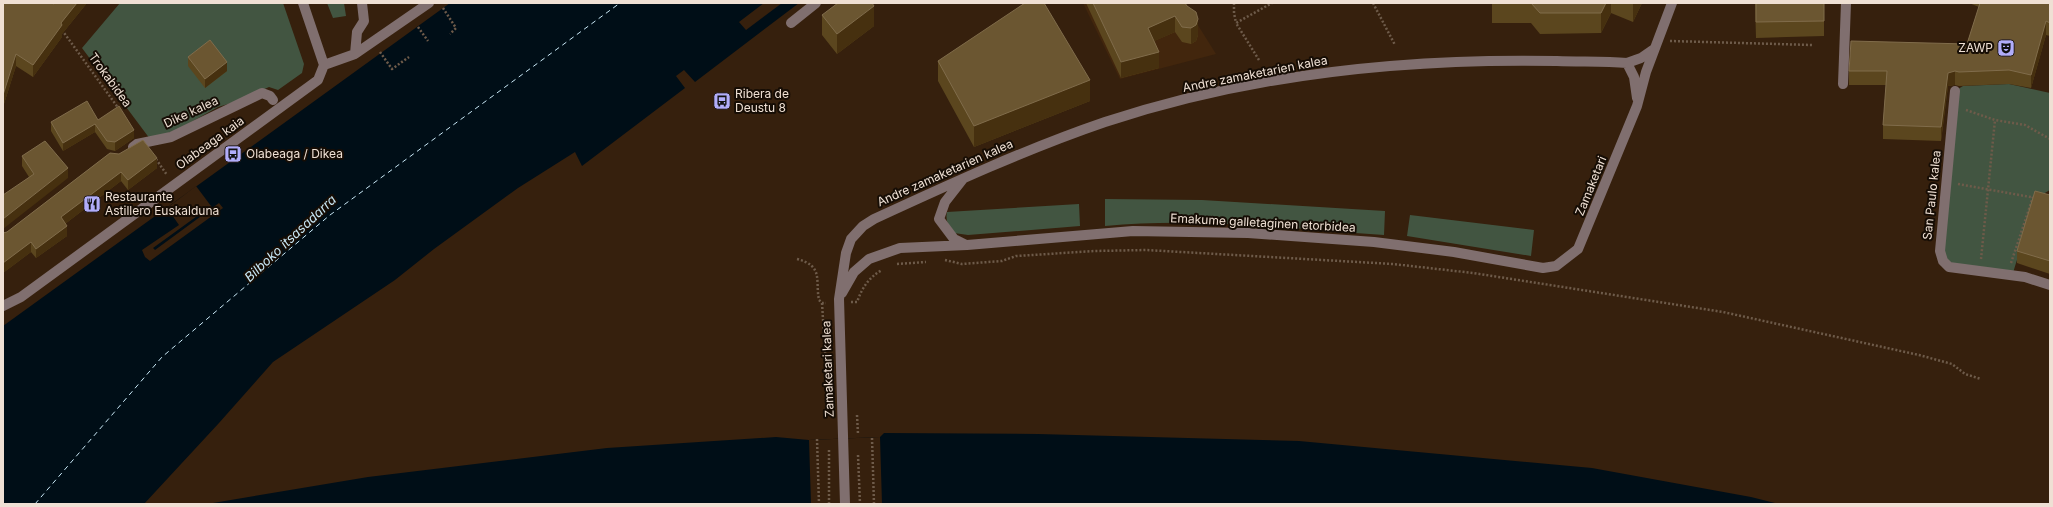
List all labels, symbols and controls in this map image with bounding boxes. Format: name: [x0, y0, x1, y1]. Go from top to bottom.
theatre icon: ZAWP: [1996, 38, 2016, 58]
place label: ZAWP: [1958, 40, 1993, 55]
street label: Trokabidea: [86, 50, 135, 110]
street label: Andre zamaketarien kalea: [1181, 52, 1329, 95]
place label: Ribera de Deustu 8: [735, 86, 789, 115]
bus stop icon: Ribera de Deustu 8: [712, 91, 732, 111]
street label: Dike kalea: [161, 92, 220, 131]
street label: Olabeaga kaia: [173, 113, 247, 172]
street label: Andre zamaketarien kalea: [875, 136, 1015, 209]
bus stop icon: Olabeaga / Dikea: [223, 144, 243, 164]
place label: Olabeaga / Dikea: [246, 146, 343, 161]
street label: San Paulo kalea: [1919, 149, 1944, 240]
street label: Zamaketari: [1572, 154, 1609, 218]
place label: Restaurante Astillero Euskalduna: [105, 189, 219, 218]
water label: Bilboko itsasadarra: [241, 191, 339, 285]
restaurant icon: Restaurante Astillero Euskalduna: [82, 194, 102, 214]
street label: Emakume galletaginen etorbidea: [1170, 210, 1356, 235]
street label: Zamaketari kalea: [818, 320, 837, 418]

